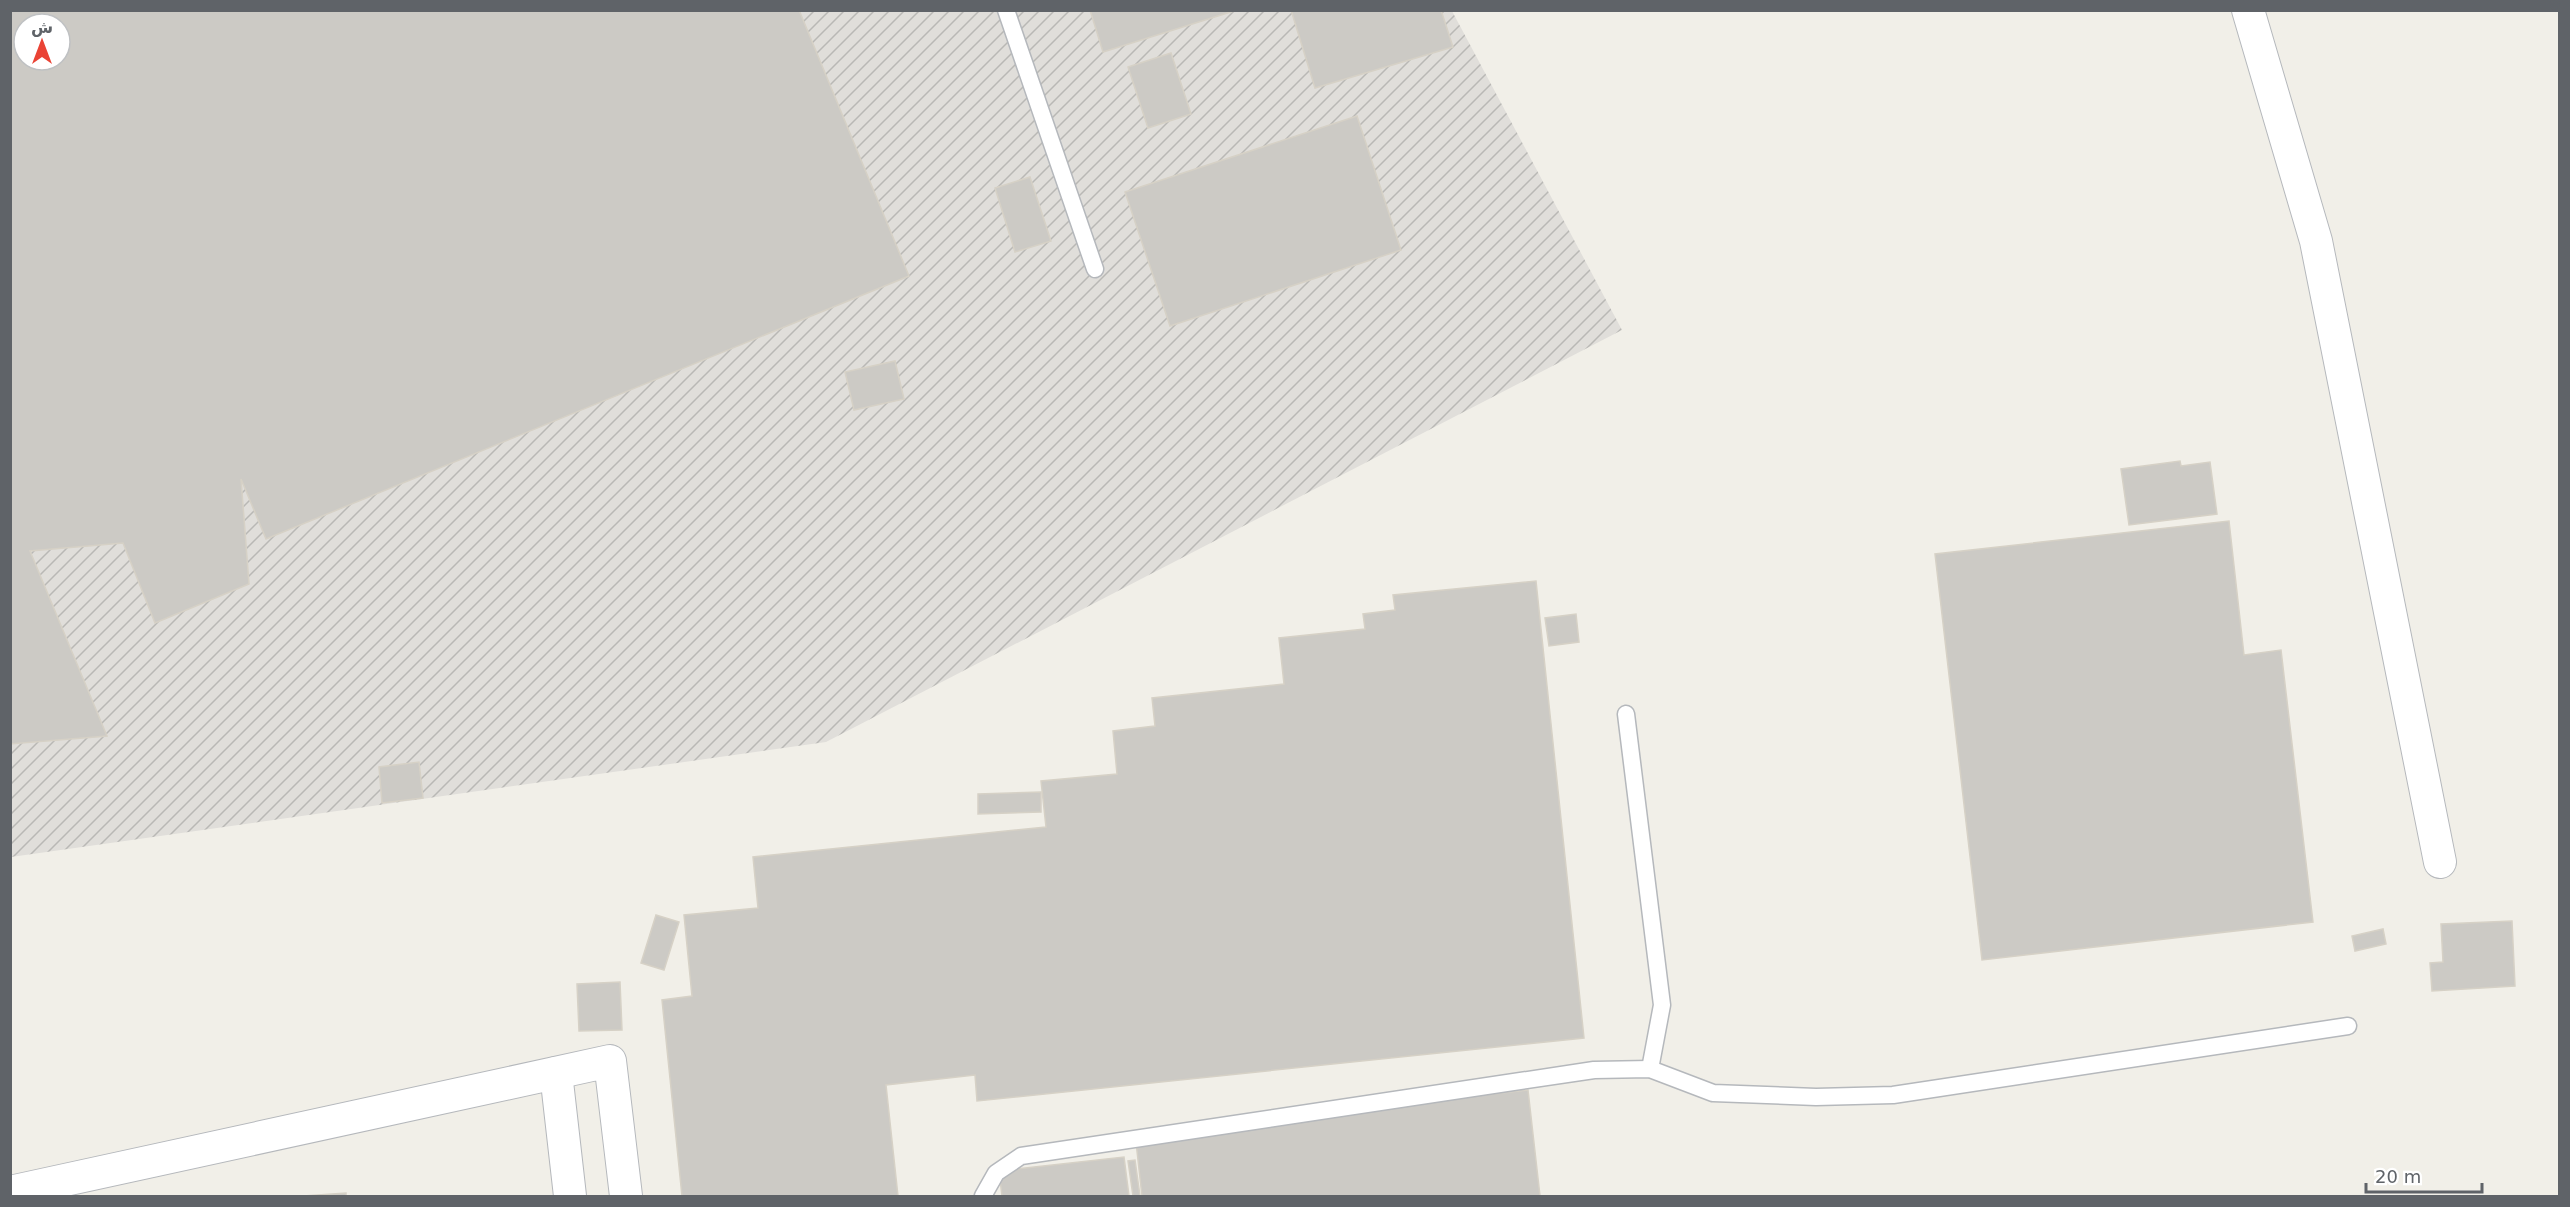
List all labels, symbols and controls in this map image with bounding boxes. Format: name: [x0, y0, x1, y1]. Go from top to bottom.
north arrow: [12, 12, 72, 72]
text: ش: [31, 18, 53, 37]
scale bar: [2366, 1156, 2482, 1194]
text: 20 m: [2375, 1166, 2421, 1187]

